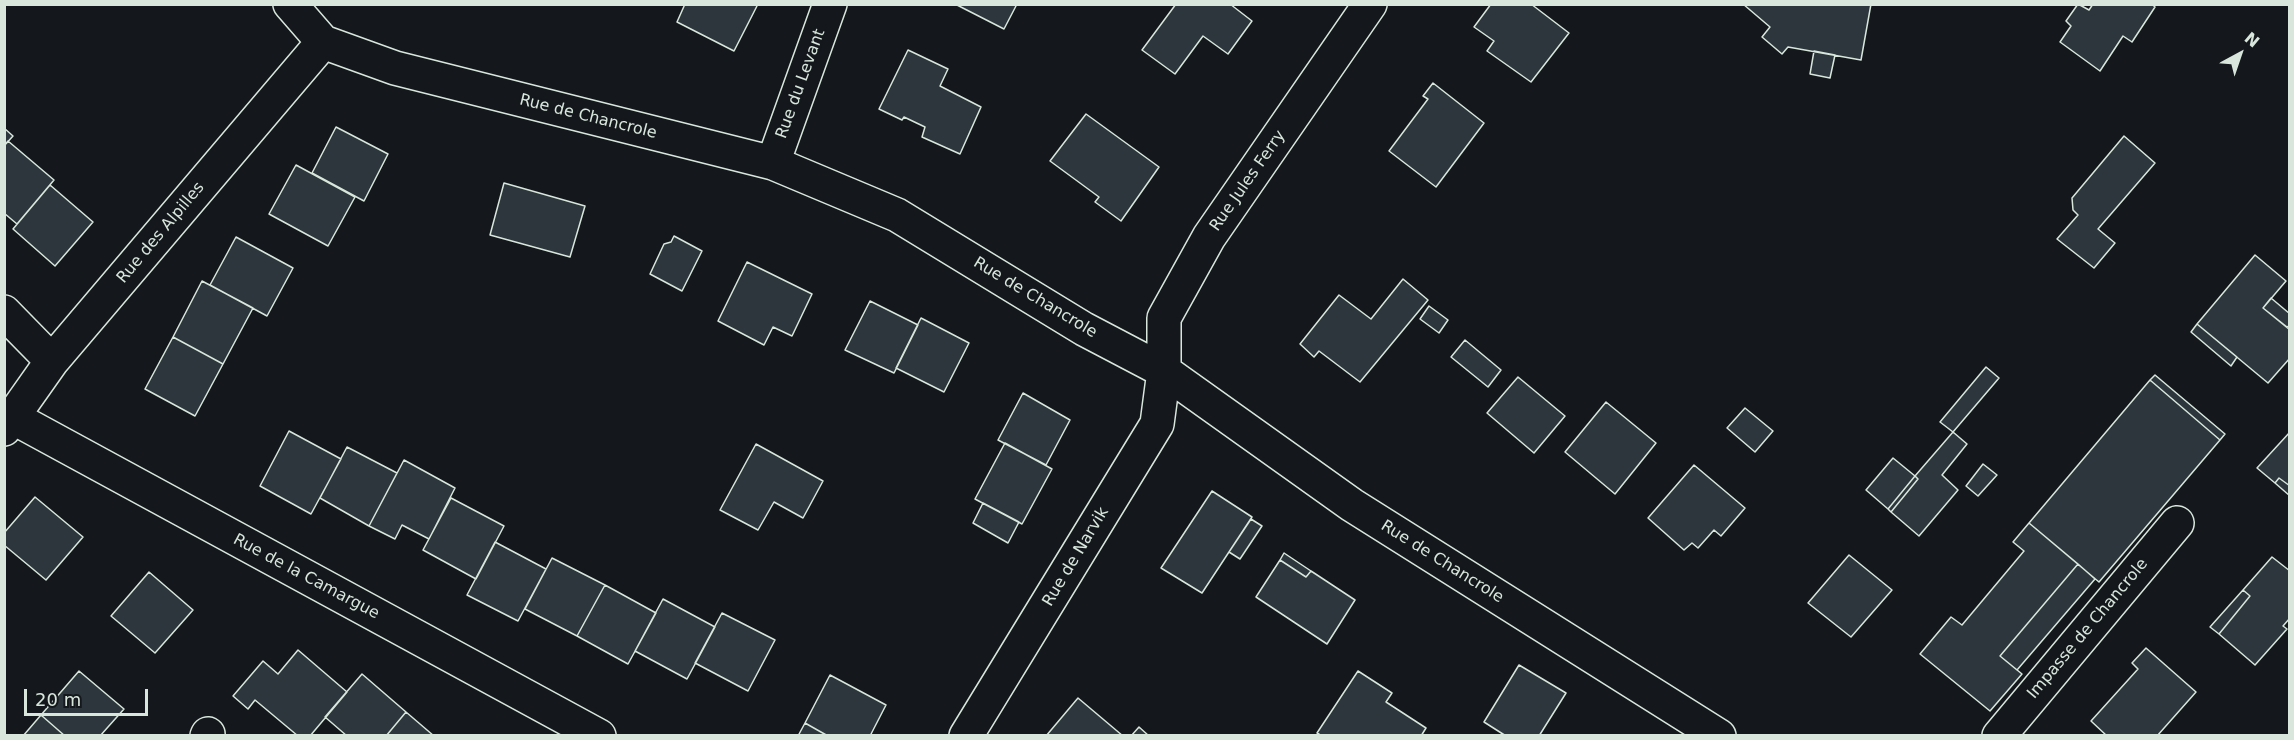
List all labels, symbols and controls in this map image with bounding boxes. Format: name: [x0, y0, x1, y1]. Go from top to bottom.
north arrow: [2210, 24, 2270, 84]
street label: Rue du Levant: [772, 27, 830, 141]
text: N: [2241, 28, 2263, 51]
street label: Rue de Chancrole: [517, 91, 659, 143]
street label: Rue Jules Ferry: [1206, 127, 1290, 235]
street label: Rue des Alpilles: [113, 179, 209, 287]
street label: Rue de Chancrole: [970, 253, 1100, 343]
street label: Rue de Narvik: [1039, 504, 1113, 610]
street label: Rue de Chancrole: [1377, 517, 1507, 607]
street label: Rue de la Camargue: [230, 530, 382, 624]
street label: Impasse de Chancrole: [2024, 555, 2152, 703]
scale bar: [27, 677, 152, 715]
text: 20 m: [35, 689, 81, 710]

